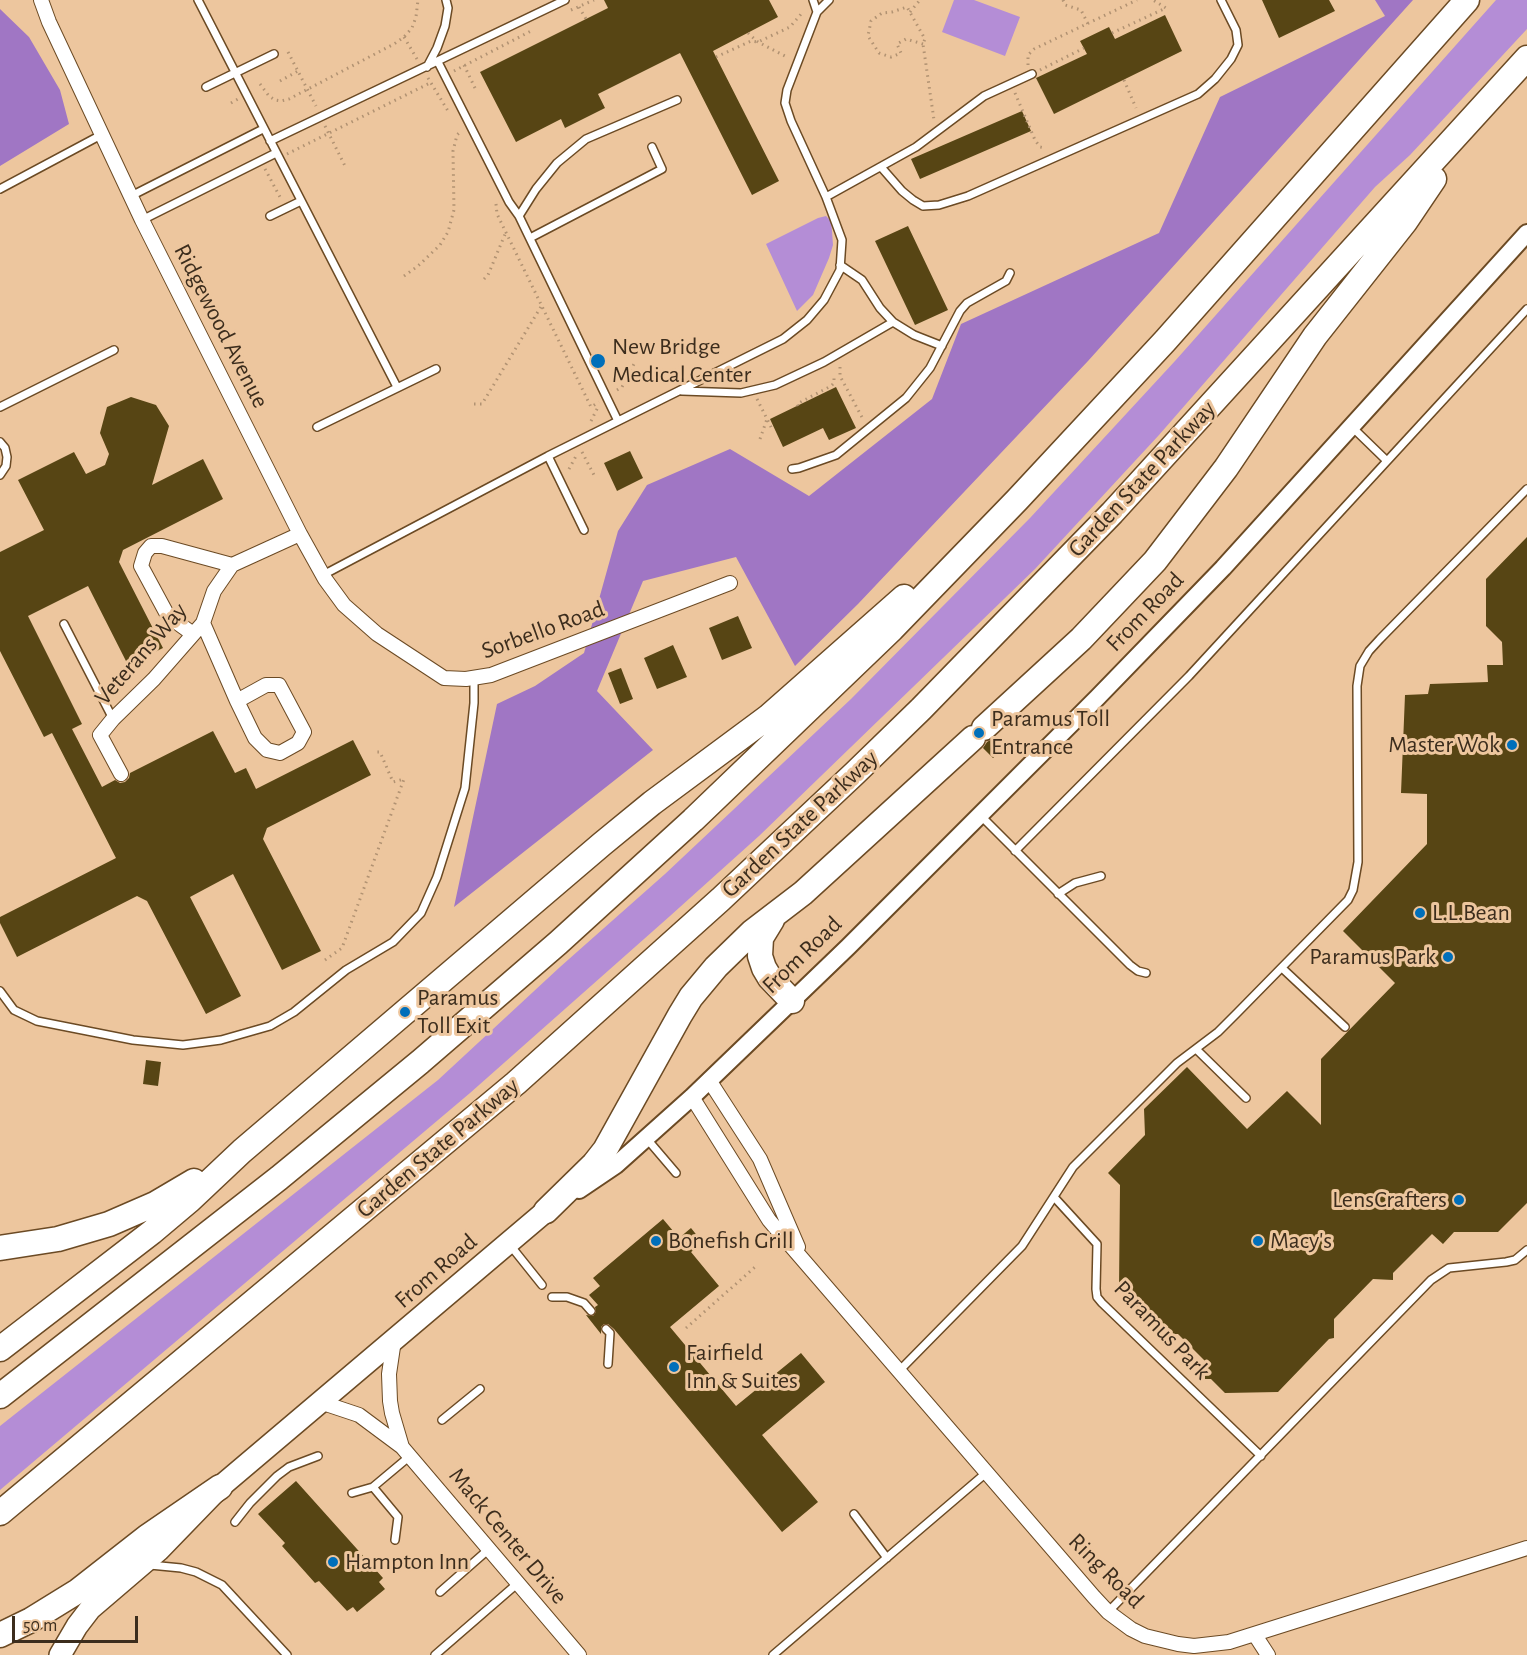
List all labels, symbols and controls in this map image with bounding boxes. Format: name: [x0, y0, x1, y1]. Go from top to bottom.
street label: Ridgewood Avenue: [167, 239, 275, 413]
place label: New Bridge Medical Center: [612, 333, 751, 389]
marker: New Bridge Medical Center: [589, 352, 607, 370]
street label: Garden State Parkway: [1062, 395, 1222, 563]
street label: From Road: [1100, 566, 1190, 658]
street label: Sorbello Road: [478, 594, 608, 666]
street label: Veterans Way: [89, 597, 193, 711]
place label: Paramus Toll Entrance: [991, 705, 1110, 761]
marker: Paramus Toll Entrance: [972, 726, 986, 740]
place label: Master Wok: [1388, 731, 1500, 759]
marker: Master Wok: [1505, 738, 1519, 752]
street label: Garden State Parkway: [716, 744, 884, 904]
place label: L.L.Bean: [1432, 899, 1510, 927]
marker: L.L.Bean: [1413, 906, 1427, 920]
street label: From Road: [756, 910, 848, 1000]
place label: Paramus Park: [1309, 943, 1436, 971]
marker: Paramus Park: [1441, 950, 1455, 964]
place label: Paramus Toll Exit: [417, 984, 498, 1040]
marker: Paramus Toll Exit: [398, 1005, 412, 1019]
street label: Garden State Parkway: [351, 1072, 525, 1224]
place label: LensCrafters: [1332, 1186, 1447, 1214]
marker: LensCrafters: [1452, 1193, 1466, 1207]
street label: From Road: [389, 1227, 483, 1315]
place label: Bonefish Grill: [668, 1227, 794, 1255]
place label: Macy's: [1270, 1227, 1332, 1255]
marker: Bonefish Grill: [649, 1234, 663, 1248]
marker: Macy's: [1251, 1234, 1265, 1248]
street label: Paramus Park: [1108, 1274, 1216, 1386]
place label: Fairfield Inn & Suites: [686, 1339, 798, 1395]
marker: Fairfield Inn & Suites: [667, 1360, 681, 1374]
street label: Mack Center Drive: [443, 1462, 573, 1610]
street label: Ring Road: [1062, 1527, 1150, 1615]
place label: Hampton Inn: [345, 1548, 469, 1576]
marker: Hampton Inn: [326, 1555, 340, 1569]
scale bar: [15, 1604, 141, 1642]
text: 50 m: [23, 1617, 57, 1635]

